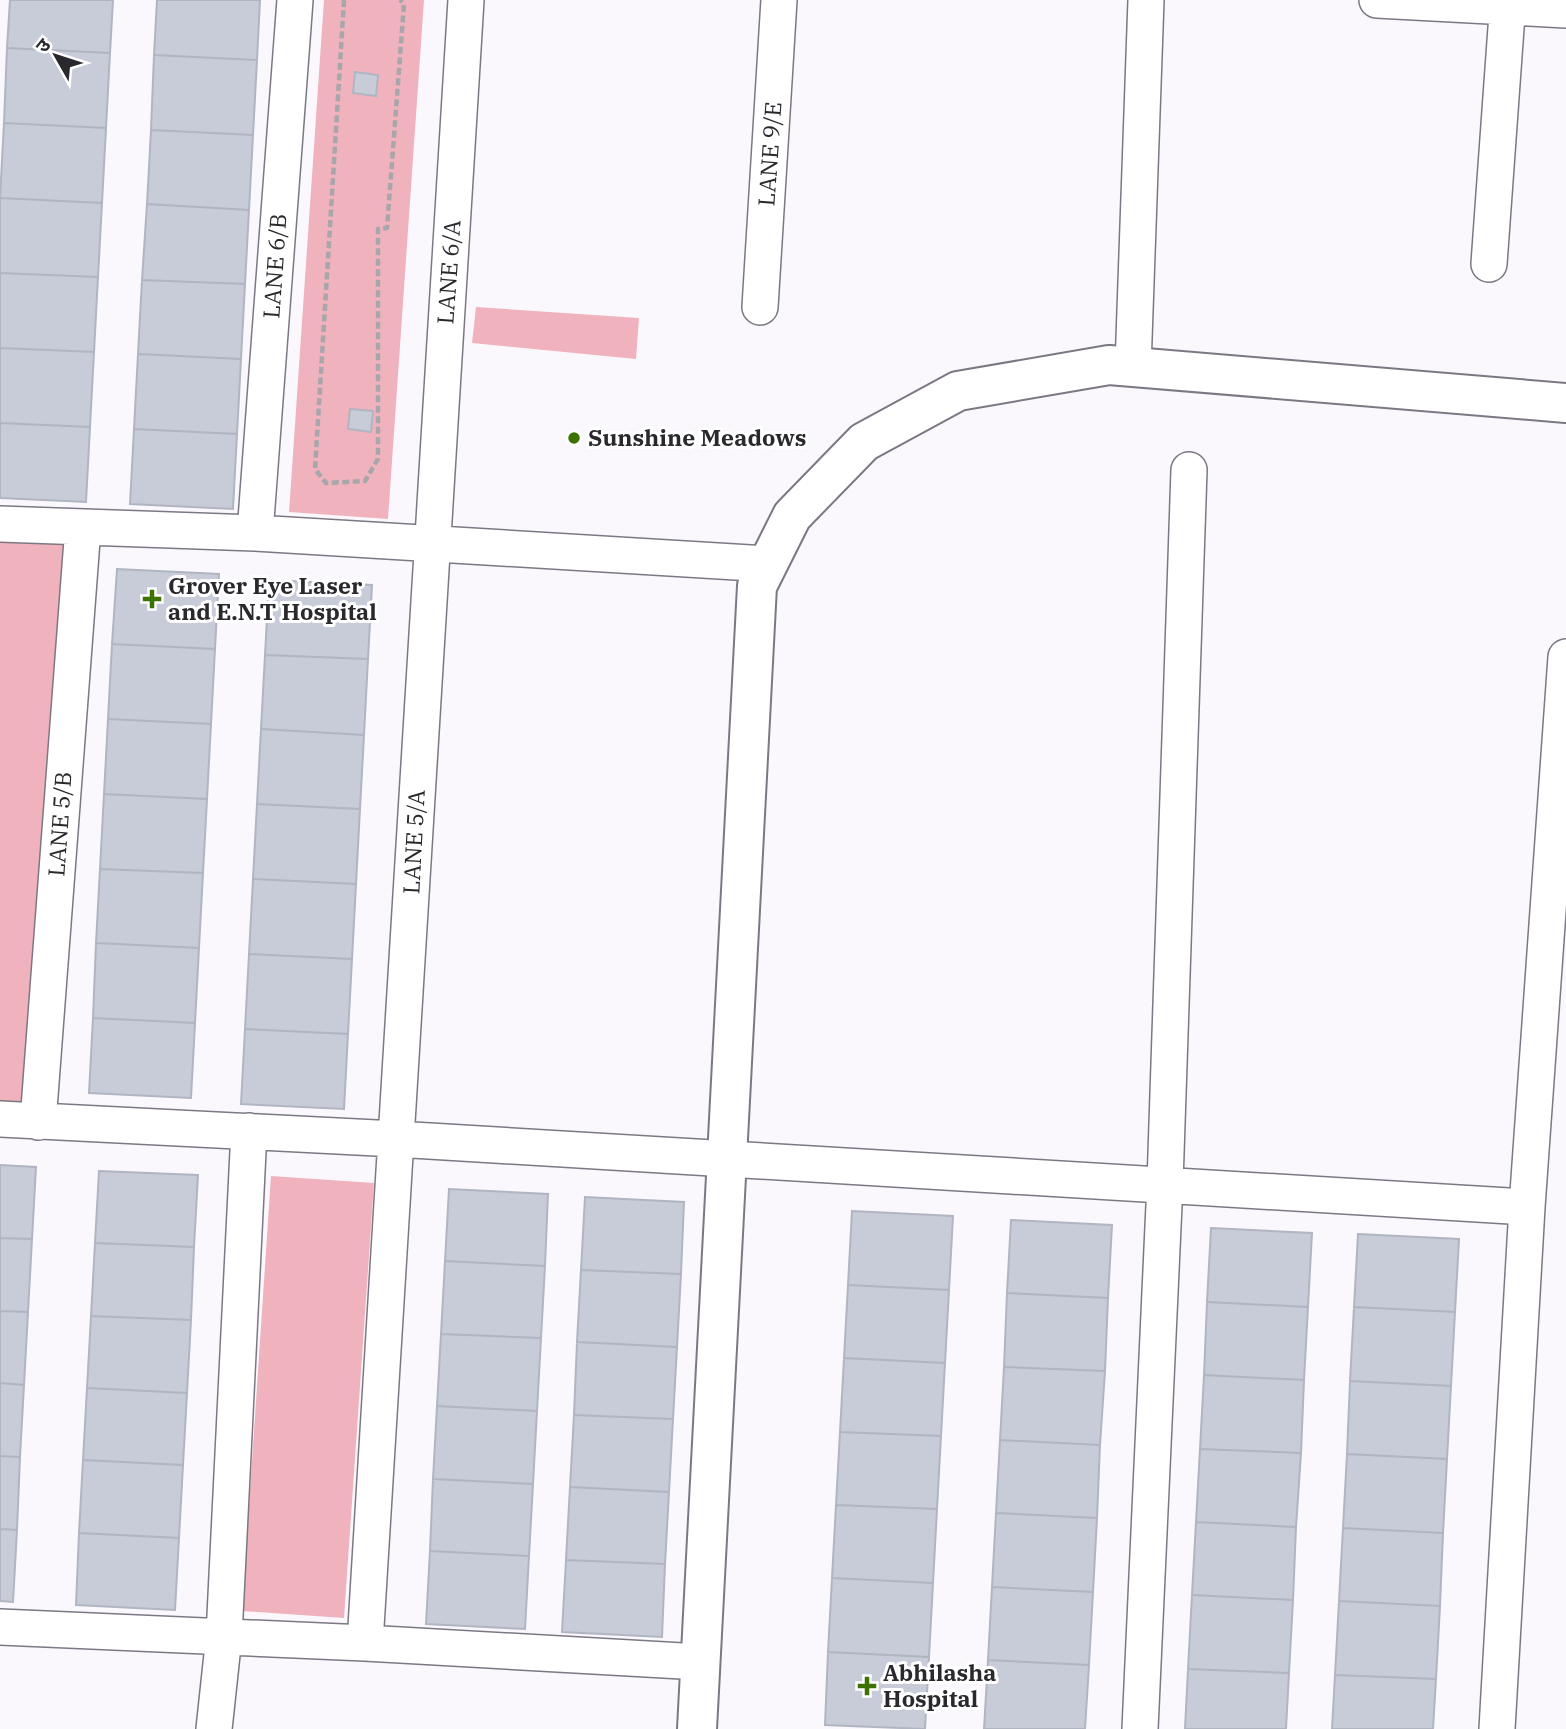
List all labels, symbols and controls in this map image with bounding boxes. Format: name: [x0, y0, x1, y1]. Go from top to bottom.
north arrow: [21, 21, 91, 91]
text: उ: [30, 33, 56, 57]
street label: LANE 9/E: [750, 101, 788, 207]
street label: LANE 6/B: [255, 212, 293, 319]
street label: LANE 6/A: [429, 219, 467, 325]
place label: Sunshine Meadows: [588, 422, 806, 452]
marker: Sunshine Meadows: [566, 430, 582, 446]
place label: Grover Eye Laser and E.N.T Hospital: [168, 570, 377, 626]
marker: Grover Eye Laser and E.N.T Hospital: [142, 589, 162, 609]
street label: LANE 5/B: [40, 770, 78, 877]
street label: LANE 5/A: [395, 789, 431, 895]
place label: Abhilasha Hospital: [883, 1657, 996, 1713]
marker: Abhilasha Hospital: [857, 1676, 877, 1696]

